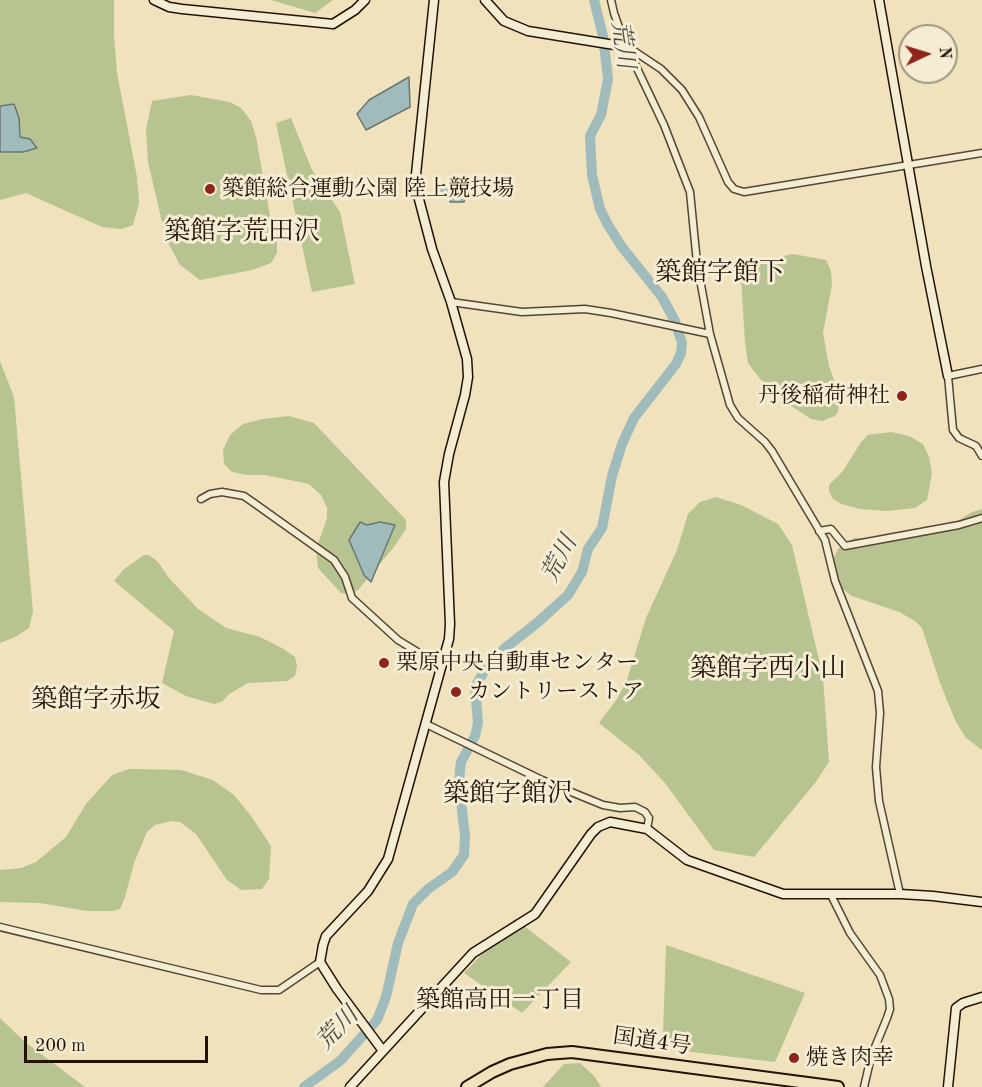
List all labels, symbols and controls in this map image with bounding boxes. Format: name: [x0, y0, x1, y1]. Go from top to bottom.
water label: 荒川: [604, 19, 640, 71]
north arrow: [898, 24, 958, 84]
text: N: [936, 46, 952, 60]
place label: 築館総合運動公園 陸上競技場: [222, 176, 514, 202]
marker: 築館総合運動公園 陸上競技場: [203, 182, 217, 196]
district label: 築館字荒田沢: [164, 216, 320, 248]
district label: 築館字館下: [655, 257, 785, 289]
place label: 丹後稲荷神社: [758, 383, 890, 409]
marker: 丹後稲荷神社: [895, 389, 909, 403]
water label: 荒川: [536, 531, 584, 587]
place label: 栗原中央自動車センター: [396, 650, 638, 676]
district label: 築館字西小山: [690, 653, 846, 685]
marker: 栗原中央自動車センター: [377, 656, 391, 670]
place label: カントリーストア: [468, 679, 644, 705]
district label: 築館字赤坂: [31, 684, 161, 716]
marker: カントリーストア: [449, 685, 463, 699]
district label: 築館字館沢: [443, 778, 573, 810]
district label: 築館高田一丁目: [416, 987, 584, 1015]
water label: 荒川: [311, 1002, 365, 1056]
street label: 国道4号: [611, 1023, 693, 1061]
scale bar: [27, 1024, 212, 1062]
text: 200 m: [35, 1037, 86, 1055]
place label: 焼き肉幸: [806, 1045, 894, 1071]
marker: 焼き肉幸: [787, 1051, 801, 1065]

